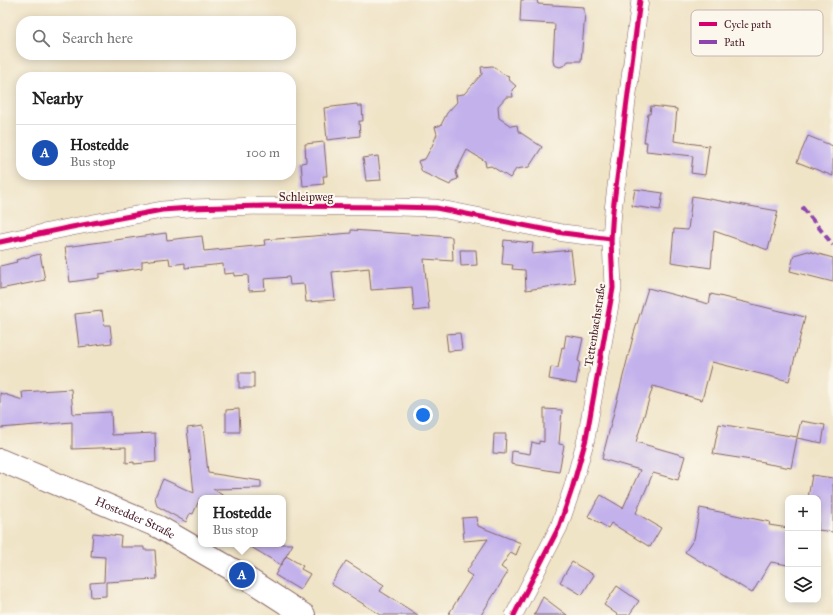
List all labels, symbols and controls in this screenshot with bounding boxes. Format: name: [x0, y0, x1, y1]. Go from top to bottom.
legend: [691, 10, 823, 56]
search box: [16, 16, 296, 60]
text: Cycle path: [724, 18, 771, 31]
icon: search: [30, 27, 52, 49]
text: Search here: [62, 29, 133, 47]
text: Path: [724, 36, 745, 49]
text: Nearby: [32, 88, 83, 109]
text: Hostedde: [70, 136, 129, 154]
text: A: [41, 145, 49, 161]
text: 100 m: [246, 145, 280, 161]
text: Bus stop: [70, 154, 116, 170]
street label: Schleipweg: [279, 190, 334, 205]
street label: Tettenbachstraße: [581, 282, 609, 368]
your location: [413, 405, 433, 425]
street label: Hostedder Straße: [93, 494, 178, 542]
popup: [198, 495, 286, 547]
map controls: [785, 495, 821, 603]
button: +: [785, 495, 821, 531]
text: Hostedde: [213, 504, 271, 522]
text: Bus stop: [213, 522, 258, 538]
button: −: [785, 531, 821, 567]
pin: A: [229, 560, 255, 590]
button: layers: [785, 567, 821, 603]

